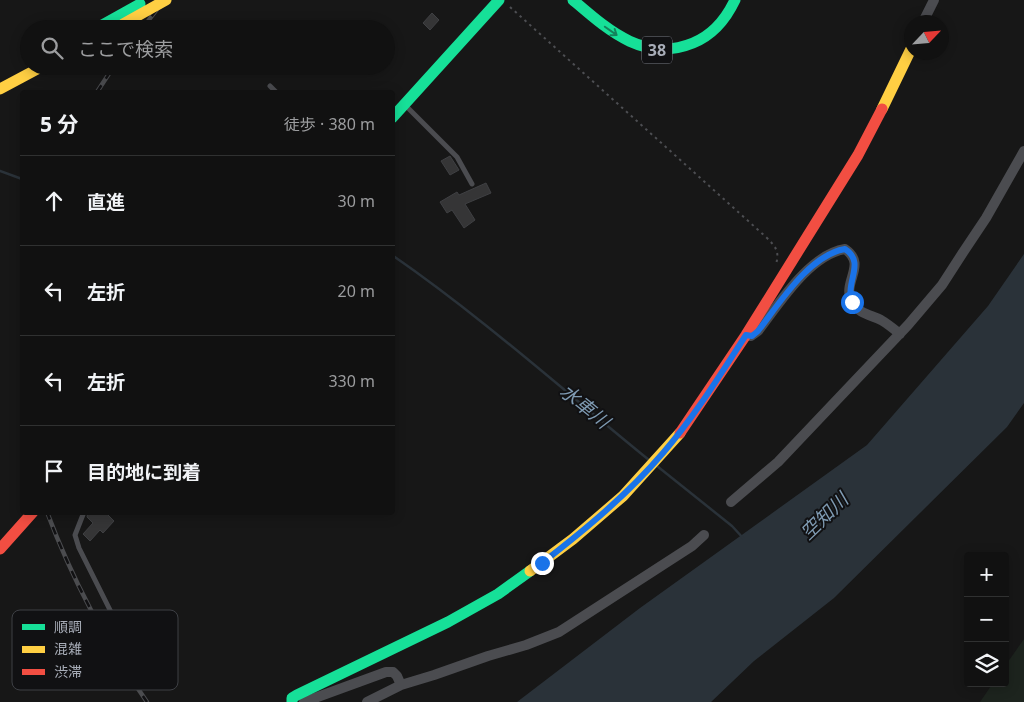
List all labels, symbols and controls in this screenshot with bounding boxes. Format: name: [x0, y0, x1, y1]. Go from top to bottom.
north arrow: [904, 15, 949, 60]
search box: [20, 20, 395, 75]
one-way arrow: [604, 26, 618, 36]
icon: search: [38, 34, 66, 62]
text: ここで検索: [78, 36, 173, 62]
road number: 38: [642, 36, 672, 64]
text: 5 分: [40, 110, 78, 138]
text: 徒歩 · 380 m: [284, 113, 375, 135]
icon: ahead: [40, 187, 68, 215]
text: 直進: [87, 189, 125, 215]
text: 30 m: [338, 190, 375, 212]
icon: left: [40, 277, 68, 305]
text: 左折: [87, 279, 125, 305]
text: 20 m: [338, 280, 375, 302]
route start: [841, 291, 864, 314]
icon: left: [40, 367, 68, 395]
text: 左折: [87, 369, 125, 395]
text: 330 m: [328, 370, 375, 392]
water label: 水車川: [555, 378, 617, 435]
icon: arrive: [40, 457, 68, 485]
text: 目的地に到着: [87, 459, 201, 485]
water label: 空知川: [794, 485, 855, 545]
route end: [531, 552, 554, 575]
map controls: [964, 552, 1009, 687]
button: +: [964, 552, 1009, 597]
button: −: [964, 597, 1009, 642]
legend: [12, 610, 178, 690]
text: 順調: [54, 617, 82, 636]
text: 混雑: [54, 639, 82, 658]
button: layers: [964, 642, 1009, 687]
text: 渋滞: [54, 662, 82, 681]

